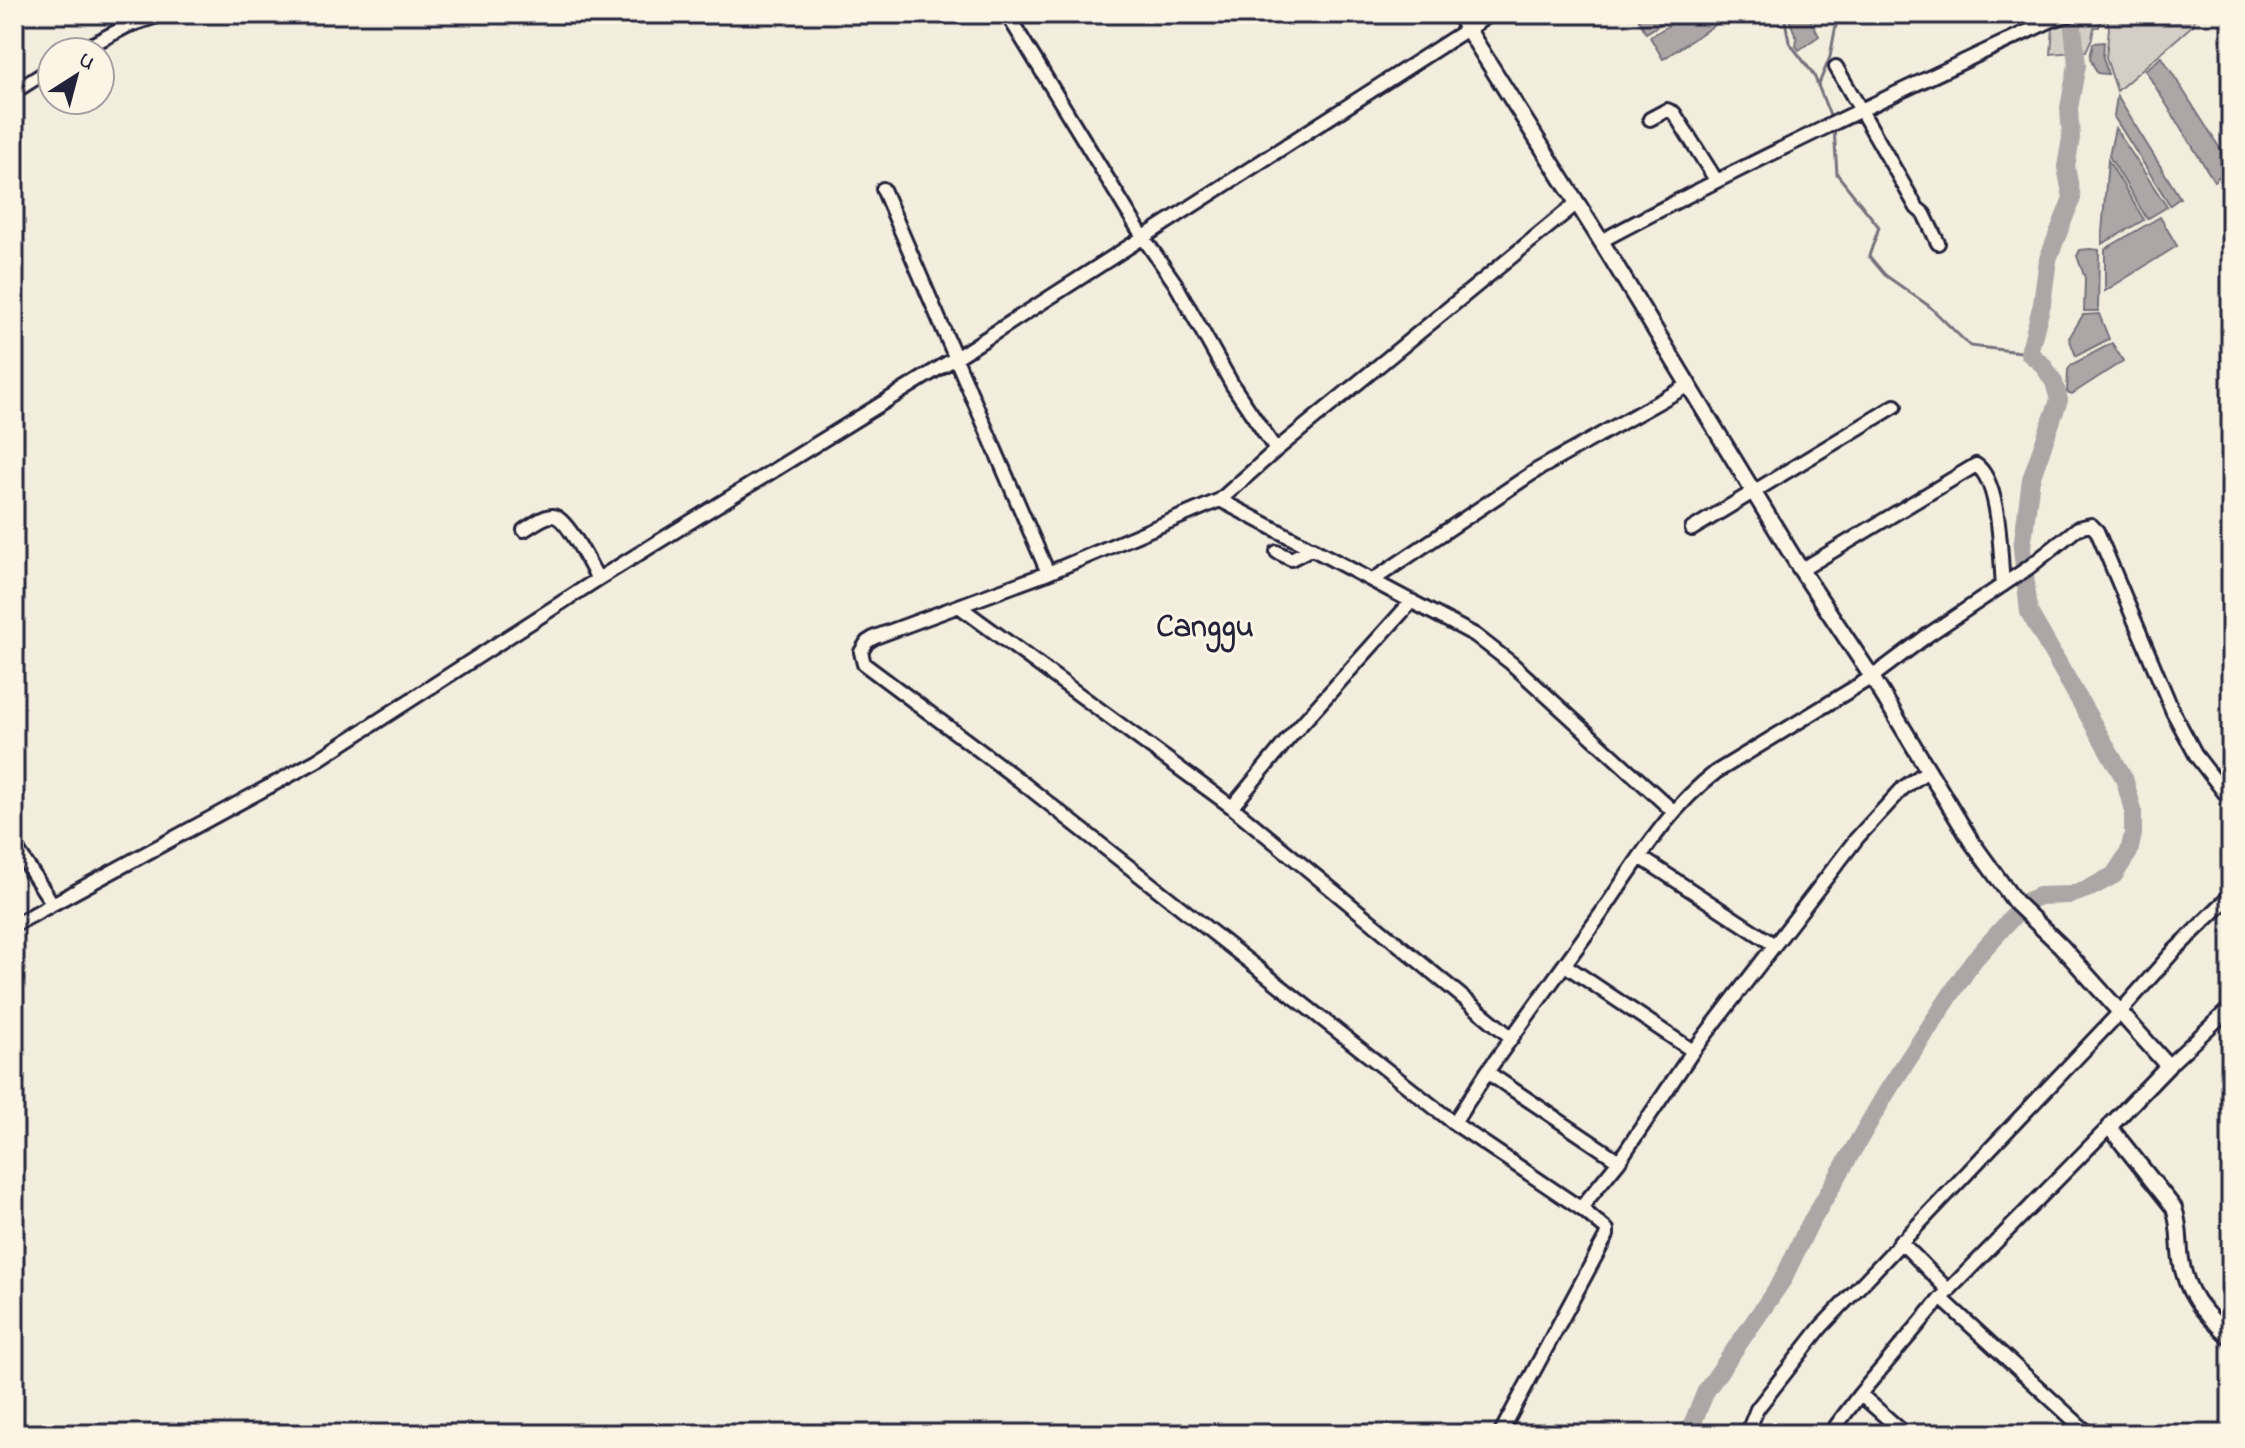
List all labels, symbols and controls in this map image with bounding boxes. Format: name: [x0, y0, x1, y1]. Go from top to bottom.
north arrow: [36, 36, 116, 116]
text: U: [71, 45, 101, 79]
district label: Canggu: [1156, 605, 1254, 653]

